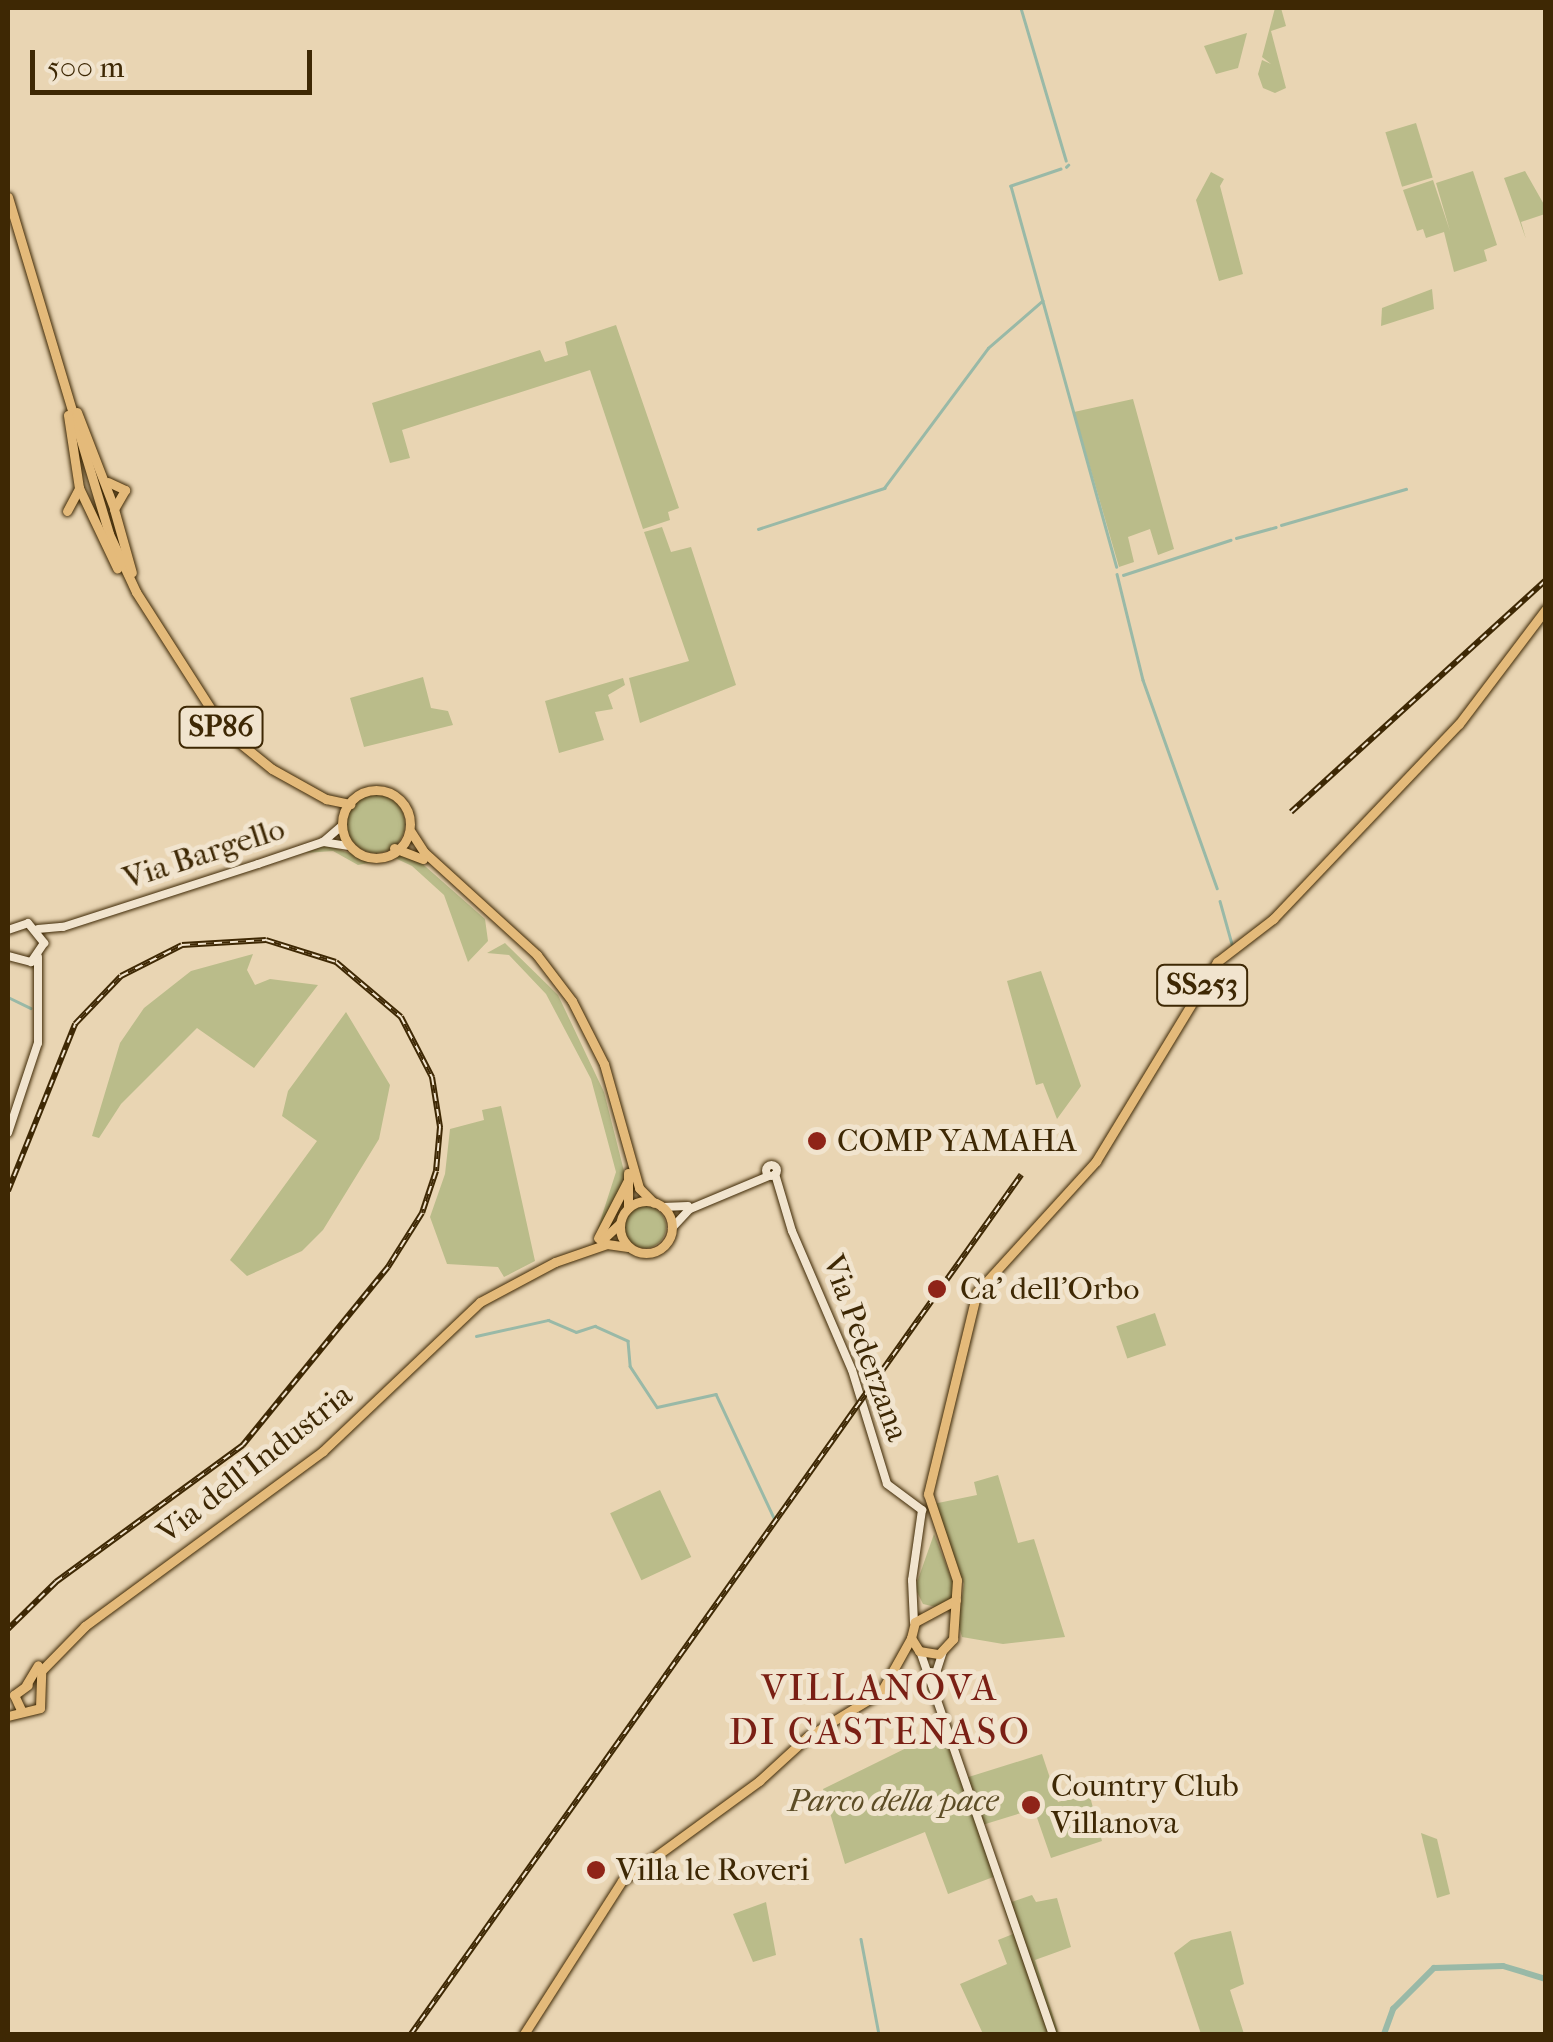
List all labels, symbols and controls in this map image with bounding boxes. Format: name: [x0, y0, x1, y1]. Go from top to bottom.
scale bar: [35, 30, 318, 92]
text: 500 m: [47, 50, 124, 85]
road number: SP86: [178, 702, 264, 752]
street label: Via Bargello: [118, 810, 290, 898]
road number: SS253: [1154, 960, 1250, 1010]
place label: COMP YAMAHA: [837, 1122, 1077, 1160]
marker: COMP YAMAHA: [806, 1130, 828, 1152]
street label: Via Pederzana: [814, 1250, 916, 1446]
place label: Ca' dell'Orbo: [960, 1270, 1139, 1308]
marker: Ca' dell'Orbo: [924, 1276, 950, 1302]
street label: Via dell'Industria: [150, 1376, 360, 1552]
district label: VILLANOVA DI CASTENASO: [729, 1665, 1031, 1755]
place label: Country Club Villanova: [1051, 1768, 1239, 1843]
park label: Parco della pace: [788, 1782, 998, 1820]
marker: Country Club Villanova: [1020, 1794, 1042, 1816]
place label: Villa le Roveri: [616, 1851, 810, 1889]
marker: Villa le Roveri: [585, 1859, 607, 1881]

